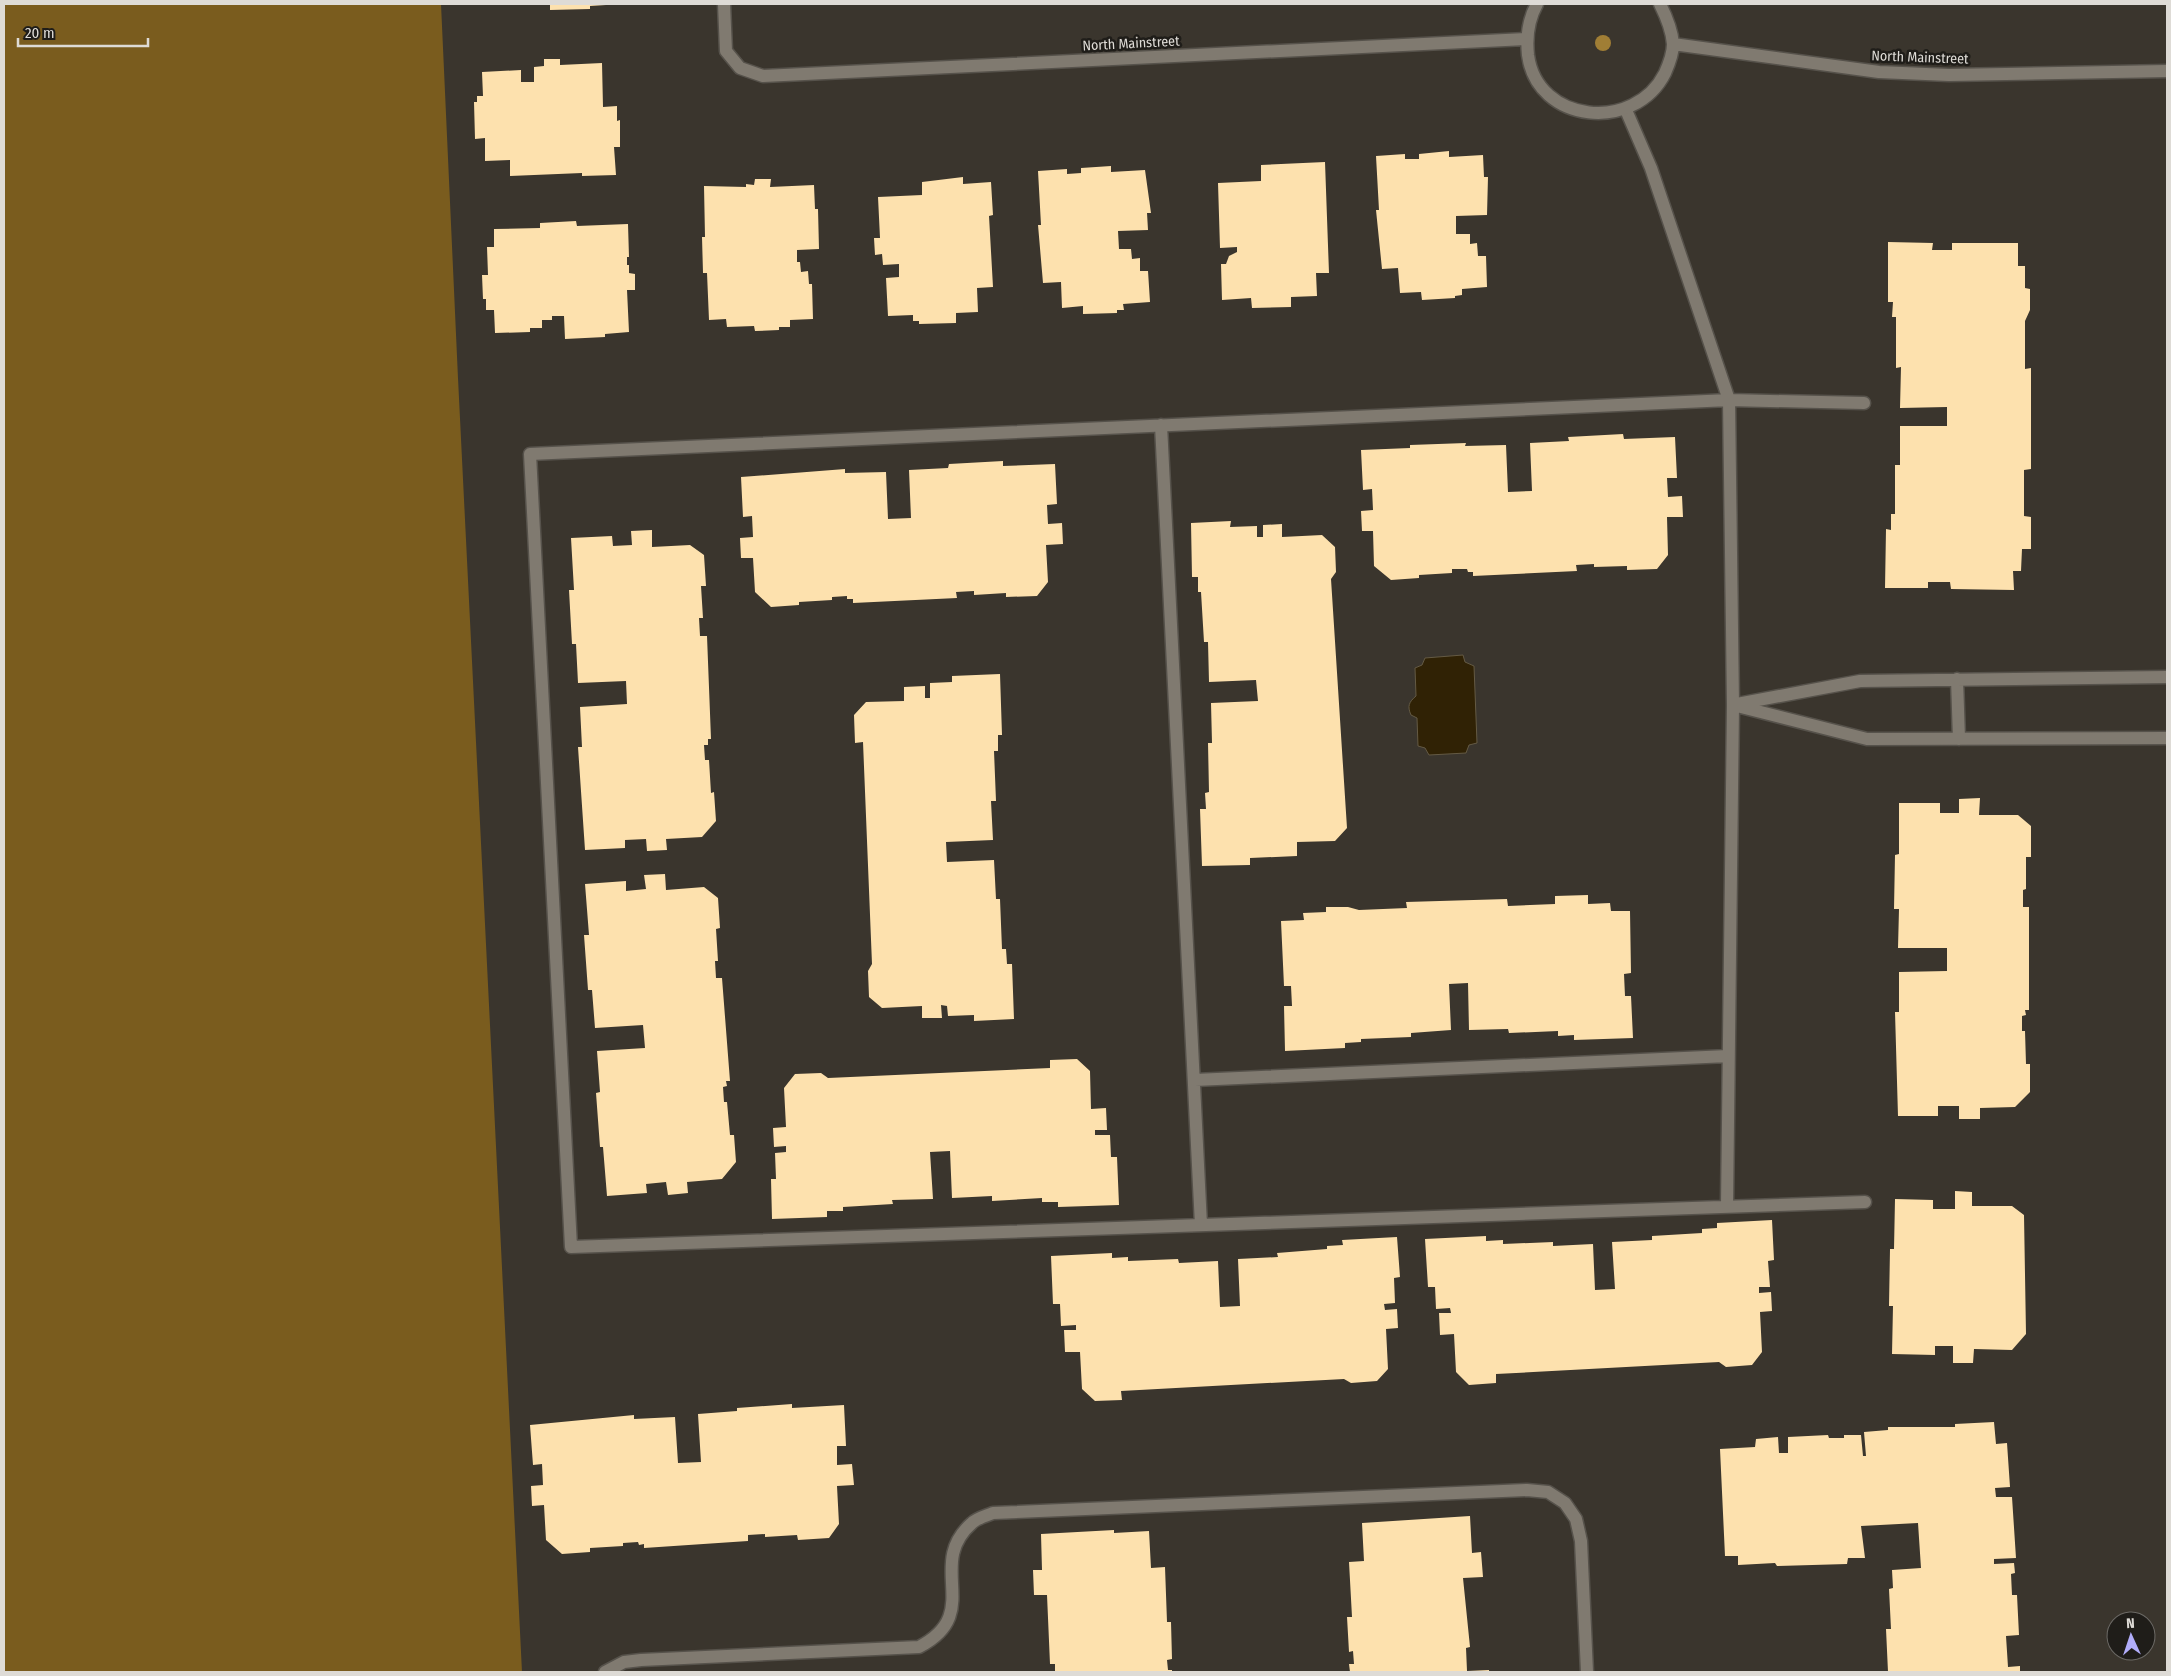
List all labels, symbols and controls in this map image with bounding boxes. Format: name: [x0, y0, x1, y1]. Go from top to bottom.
scale bar: [18, 15, 148, 47]
text: 20 m: [25, 24, 55, 42]
street label: North Mainstreet: [1082, 32, 1180, 55]
street label: North Mainstreet: [1871, 47, 1969, 68]
north arrow: [2106, 1611, 2156, 1661]
text: N: [2126, 1615, 2135, 1632]

